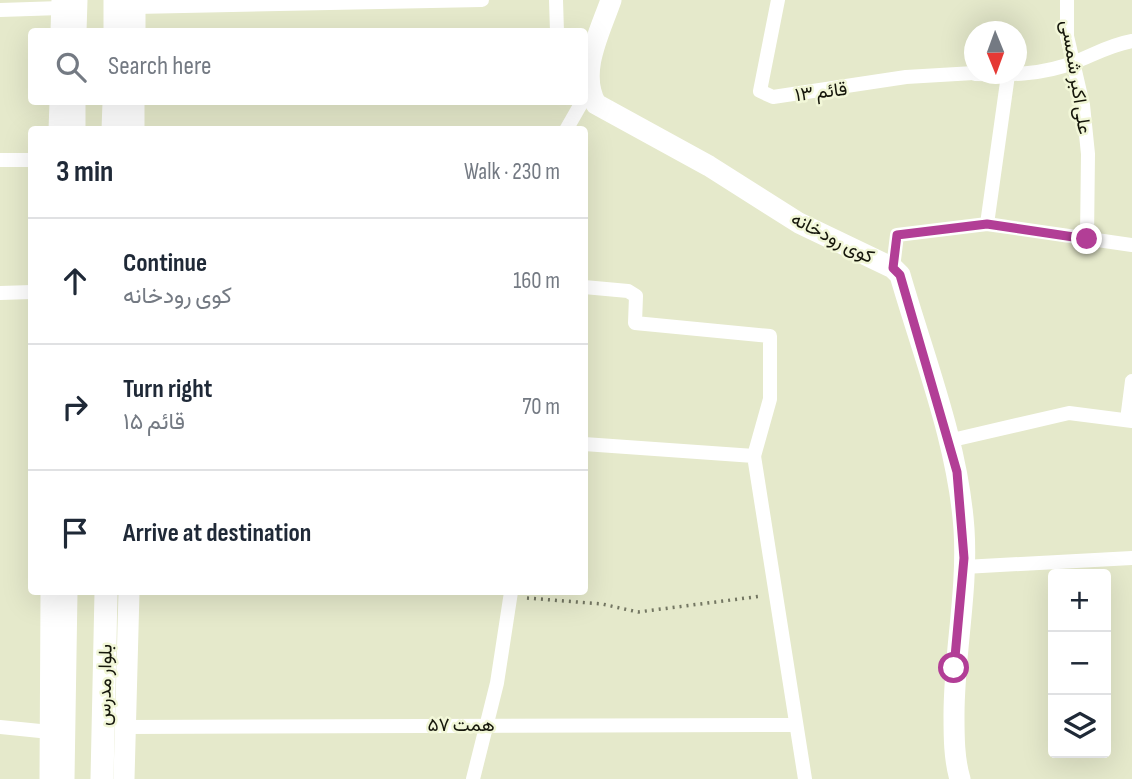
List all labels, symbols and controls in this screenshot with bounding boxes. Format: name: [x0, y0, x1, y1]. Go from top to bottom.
street label: علی اکبر شمسی: [1055, 18, 1096, 136]
north arrow: [964, 21, 1027, 84]
search box: [28, 28, 588, 105]
icon: search: [52, 48, 90, 86]
text: Search here: [108, 51, 211, 82]
street label: قائم ۱۳: [794, 78, 849, 107]
text: 3 min: [56, 154, 113, 190]
text: Walk · 230 m: [464, 158, 560, 186]
street label: کوی رودخانه: [787, 208, 878, 269]
route end: [1071, 223, 1102, 254]
text: Continue: [123, 248, 207, 279]
icon: ahead: [56, 262, 94, 300]
text: 160 m: [513, 267, 560, 295]
text: کوی رودخانه: [123, 282, 232, 310]
text: Turn right: [123, 374, 212, 405]
icon: right: [56, 388, 94, 426]
text: 70 m: [522, 393, 560, 421]
text: قائم ۱۵: [123, 408, 185, 436]
icon: arrive: [56, 514, 94, 552]
text: Arrive at destination: [123, 518, 311, 549]
map controls: [1048, 569, 1111, 758]
button: +: [1048, 569, 1111, 632]
button: −: [1048, 632, 1111, 695]
street label: بلوار مدرس: [93, 644, 118, 726]
route start: [938, 652, 969, 683]
button: layers: [1048, 695, 1111, 758]
street label: همت ۵۷: [427, 714, 495, 737]

